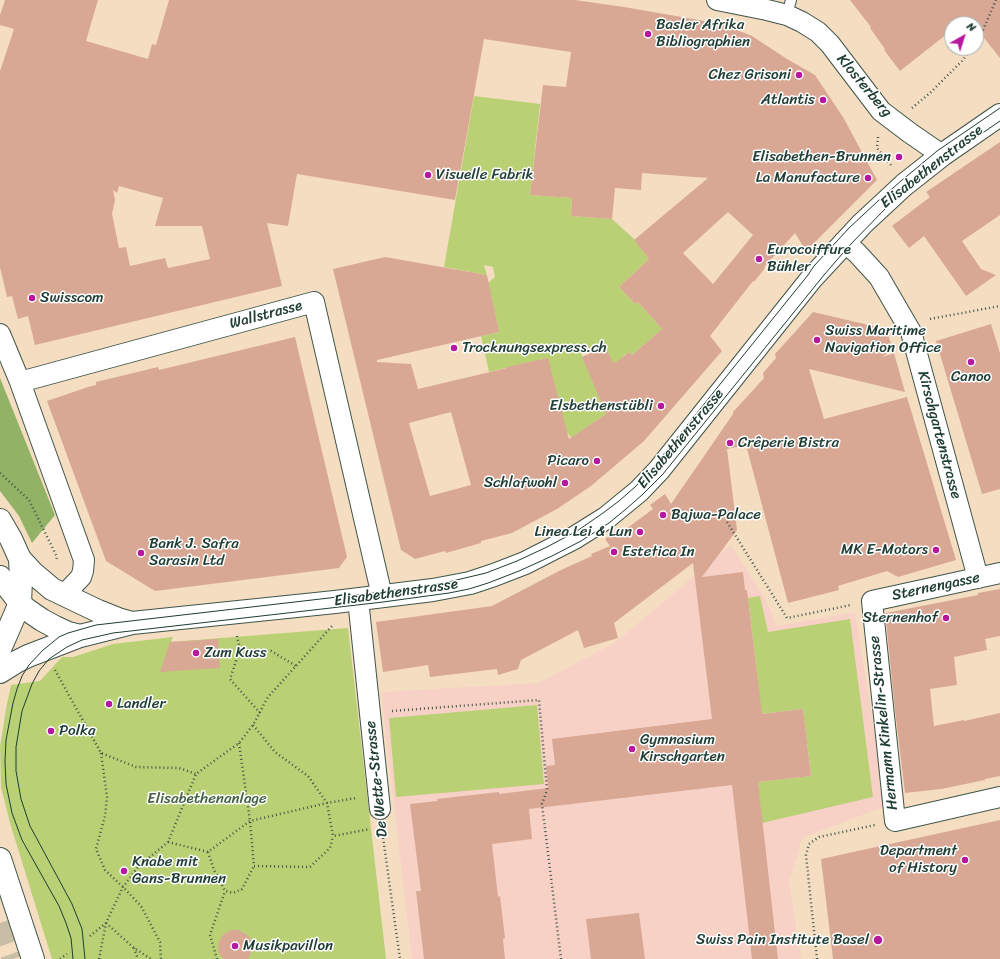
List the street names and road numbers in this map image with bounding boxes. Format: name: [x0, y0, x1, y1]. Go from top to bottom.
street label: Klosterberg: [832, 51, 896, 121]
street label: Elisabethenstrasse: [877, 121, 987, 213]
street label: Wallstrasse: [228, 297, 304, 333]
street label: Kirschgartenstrasse: [913, 369, 965, 501]
street label: Elisabethenstrasse: [634, 385, 728, 493]
street label: Sternengasse: [890, 569, 982, 605]
street label: Elisabethenstrasse: [333, 575, 459, 611]
street label: Hermann Kinkelin-Strasse: [866, 635, 902, 811]
street label: De Wette-Strasse: [362, 720, 392, 838]

